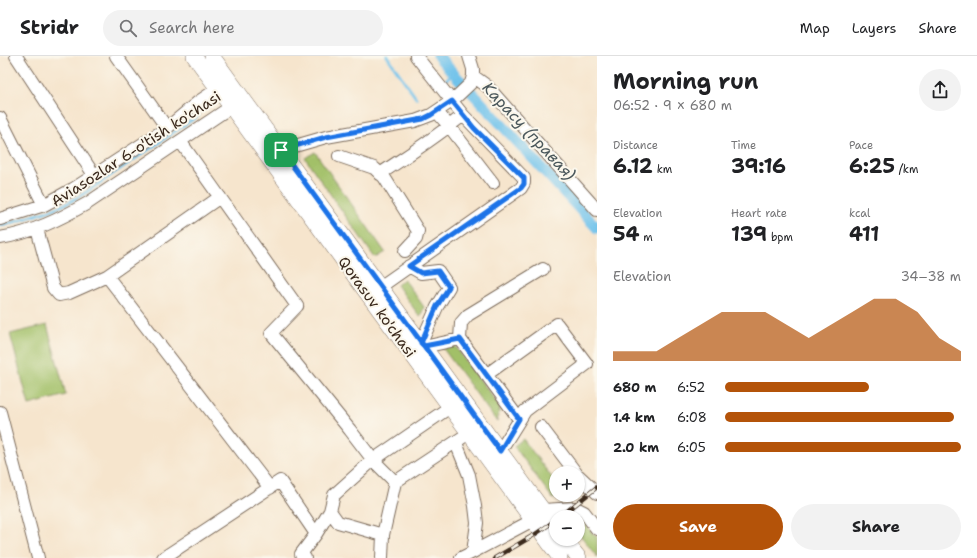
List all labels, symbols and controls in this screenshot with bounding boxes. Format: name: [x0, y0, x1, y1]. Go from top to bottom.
search box: [103, 10, 383, 46]
text: Stridr: [20, 15, 79, 40]
icon: search: [117, 17, 139, 39]
text: Search here: [149, 18, 235, 38]
text: Map: [800, 19, 830, 37]
text: Layers: [852, 19, 896, 37]
text: Share: [918, 19, 957, 37]
text: Morning run: [613, 67, 758, 96]
button: share: [919, 69, 961, 111]
water label: Карасу (правая): [478, 77, 580, 185]
street label: Aviasozlar 6-o'tish ko'chasi: [47, 87, 225, 211]
text: 06:52 · 9 × 680 m: [613, 97, 732, 114]
pin: [264, 133, 298, 167]
text: Distance: [613, 138, 658, 153]
text: Time: [731, 138, 756, 153]
text: Pace: [849, 138, 873, 153]
icon: arrive: [270, 139, 292, 161]
text: 6.12: [613, 153, 653, 179]
text: 39:16: [731, 153, 786, 179]
text: 6:25: [849, 153, 895, 179]
text: km: [653, 162, 672, 177]
text: /km: [895, 162, 918, 177]
text: Elevation: [613, 206, 662, 221]
text: Heart rate: [731, 206, 787, 221]
text: kcal: [849, 206, 870, 221]
text: 54: [613, 221, 639, 247]
text: 139: [731, 221, 767, 247]
text: 411: [849, 221, 879, 247]
text: m: [639, 230, 653, 245]
text: bpm: [767, 230, 793, 245]
street label: Qorasuv ko'chasi: [334, 252, 420, 362]
text: Elevation: [613, 268, 671, 285]
text: 34–38 m: [901, 268, 961, 285]
text: 680 m: [613, 379, 656, 396]
text: 6:52: [677, 379, 705, 396]
text: 1.4 km: [613, 409, 655, 426]
text: 6:08: [677, 409, 707, 426]
text: 2.0 km: [613, 439, 659, 456]
text: 6:05: [677, 439, 706, 456]
map controls: [549, 466, 585, 546]
button: +: [549, 466, 585, 502]
button: Save: [613, 504, 783, 550]
button: Share: [791, 504, 961, 550]
button: −: [549, 510, 585, 546]

